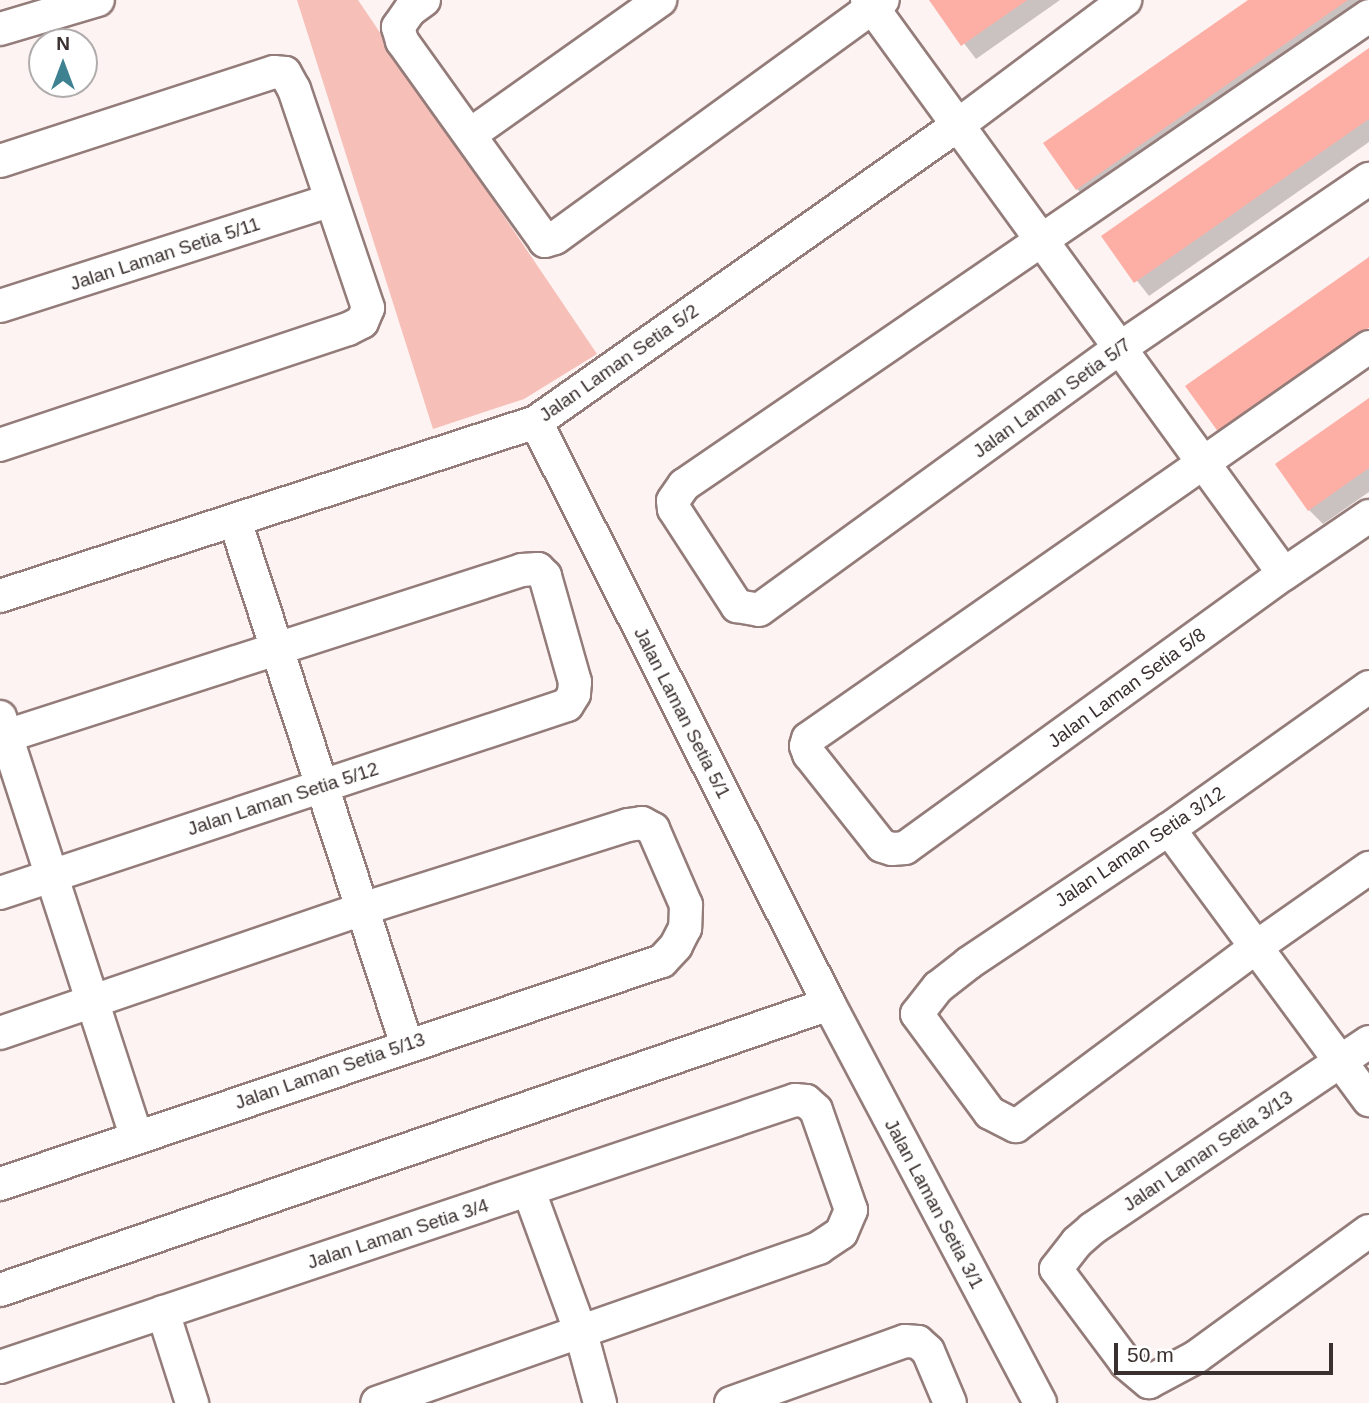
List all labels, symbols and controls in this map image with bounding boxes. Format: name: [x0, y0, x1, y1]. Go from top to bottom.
north arrow: [28, 28, 98, 98]
text: N: [56, 33, 70, 54]
street label: Jalan Laman Setia 5/11: [67, 213, 263, 295]
street label: Jalan Laman Setia 5/2: [535, 299, 703, 427]
street label: Jalan Laman Setia 5/7: [969, 333, 1135, 463]
street label: Jalan Laman Setia 5/8: [1044, 623, 1210, 753]
street label: Jalan Laman Setia 5/1: [629, 624, 735, 802]
street label: Jalan Laman Setia 5/12: [185, 757, 381, 841]
street label: Jalan Laman Setia 3/12: [1051, 782, 1229, 912]
street label: Jalan Laman Setia 5/13: [232, 1028, 428, 1114]
street label: Jalan Laman Setia 3/13: [1119, 1086, 1297, 1216]
street label: Jalan Laman Setia 3/1: [880, 1115, 988, 1293]
street label: Jalan Laman Setia 3/4: [305, 1194, 491, 1274]
scale bar: [1117, 1330, 1336, 1374]
text: 50 m: [1127, 1343, 1174, 1366]

